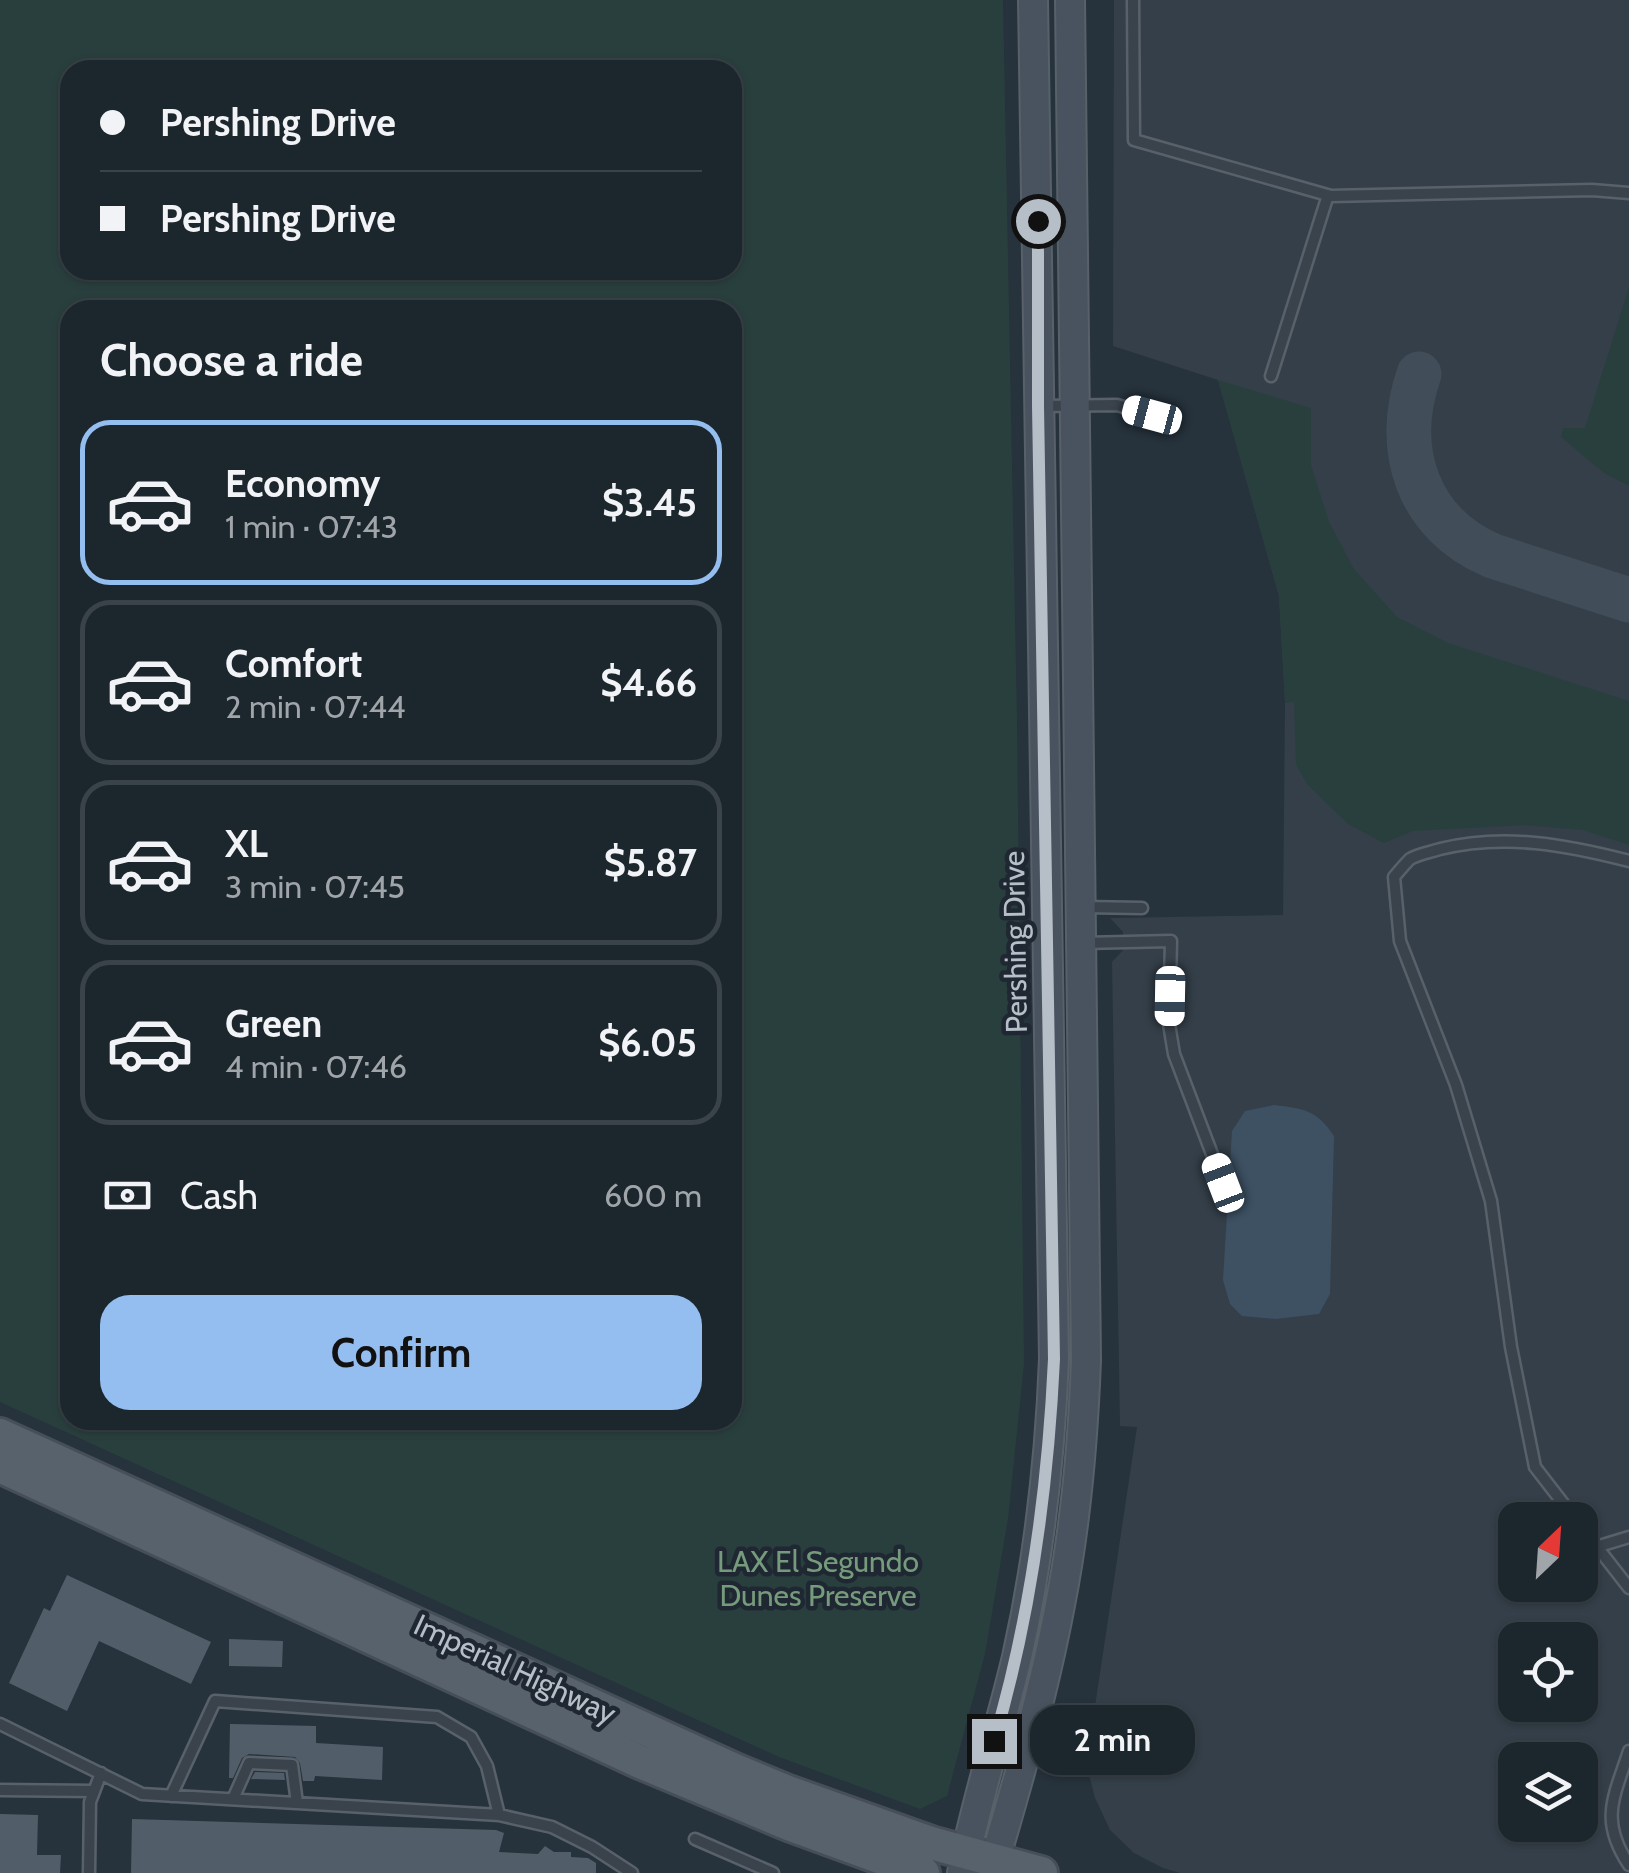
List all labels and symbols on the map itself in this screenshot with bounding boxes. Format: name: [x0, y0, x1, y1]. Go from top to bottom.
route start: [1016, 199, 1061, 244]
car: [1119, 393, 1185, 437]
street label: Pershing Drive: [995, 850, 1035, 1034]
car: [1154, 966, 1186, 1026]
car: [1198, 1150, 1248, 1216]
north arrow: [1498, 1502, 1598, 1602]
park label: LAX El Segundo Dunes Preserve: [717, 1543, 919, 1614]
street label: Imperial Highway: [408, 1606, 622, 1732]
callout: 2 min: [1029, 1706, 1194, 1776]
route end: [972, 1719, 1017, 1764]

